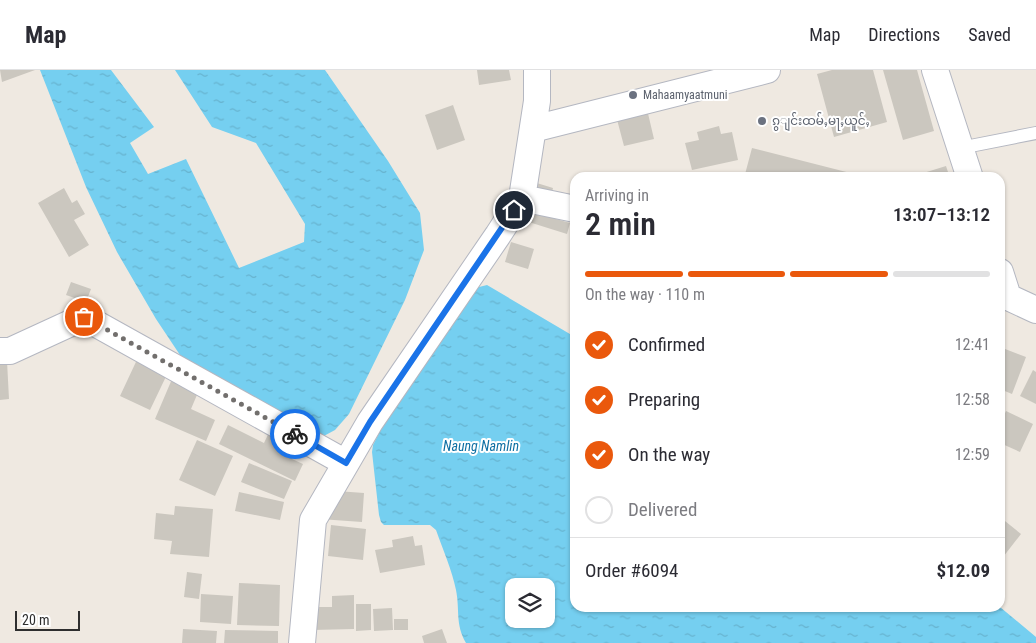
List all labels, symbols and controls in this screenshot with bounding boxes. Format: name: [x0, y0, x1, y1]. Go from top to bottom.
text: Map: [25, 21, 66, 49]
text: Map: [809, 24, 840, 45]
text: Directions: [868, 24, 940, 45]
text: Saved: [968, 24, 1011, 45]
place label: Mahaamyaatmuni: [643, 88, 728, 102]
marker: Mahaamyaatmuni: [627, 89, 639, 101]
place label: ၵွျင်းထမ်ႇမႃႇယူင်ႇ: [772, 112, 870, 131]
marker: ၵွျင်းထမ်ႇမႃႇယူင်ႇ: [756, 115, 768, 127]
text: Arriving in: [585, 186, 649, 205]
pin: [493, 189, 535, 231]
icon: home: [500, 196, 528, 224]
text: 13:07–13:12: [893, 203, 990, 226]
text: 2 min: [585, 205, 656, 243]
text: On the way · 110 m: [585, 285, 705, 304]
pin: [63, 296, 105, 338]
icon: bag: [70, 303, 98, 331]
icon: check: [585, 331, 613, 359]
text: Confirmed: [628, 333, 705, 356]
text: 12:41: [955, 335, 990, 354]
icon: check: [585, 386, 613, 414]
text: Preparing: [628, 388, 700, 411]
text: 12:58: [955, 390, 990, 409]
courier: [270, 409, 320, 459]
icon: bike: [281, 420, 309, 448]
water label: Naung Namlin: [443, 438, 519, 454]
icon: check: [585, 441, 613, 469]
text: On the way: [628, 443, 710, 466]
text: 12:59: [955, 445, 990, 464]
text: Delivered: [628, 498, 697, 521]
text: Order #6094: [585, 559, 678, 582]
text: $12.09: [936, 559, 990, 582]
map controls: [505, 578, 555, 628]
button: layers: [505, 578, 555, 628]
scale bar: [15, 608, 80, 631]
text: 20 m: [22, 612, 50, 628]

